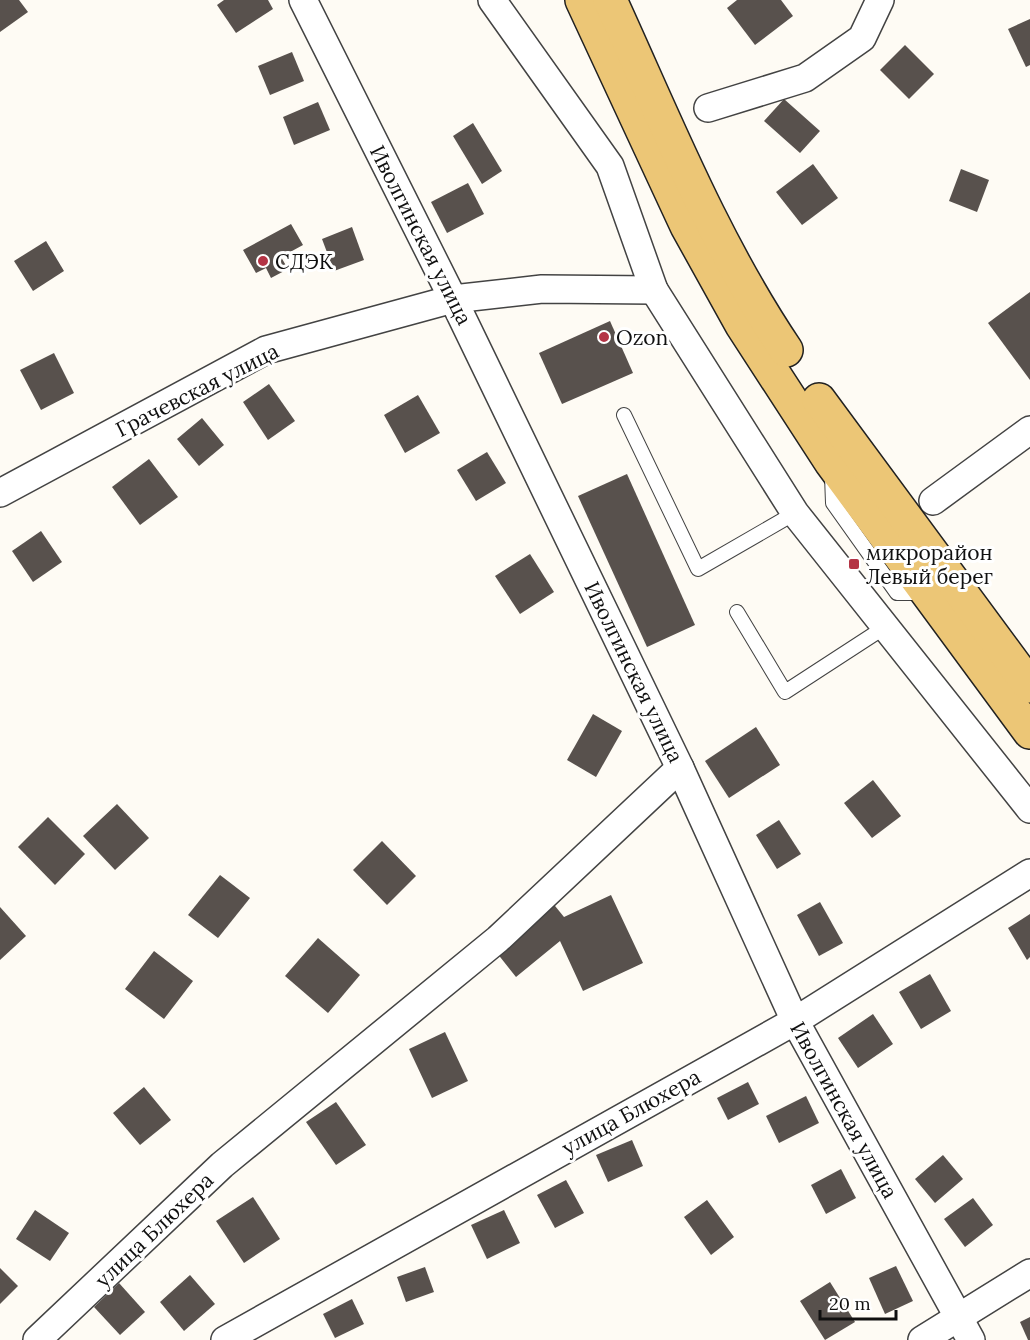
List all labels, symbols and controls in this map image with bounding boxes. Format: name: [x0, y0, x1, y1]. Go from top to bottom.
street label: Иволгинская улица: [364, 141, 478, 330]
place label: СДЭК: [275, 248, 334, 275]
marker: СДЭК: [256, 254, 270, 268]
place label: Ozon: [616, 324, 669, 351]
marker: Ozon: [597, 330, 611, 344]
street label: Грачевская улица: [111, 337, 283, 443]
place label: микрорайон Левый берег: [866, 539, 993, 590]
marker: микрорайон Левый берег: [847, 557, 861, 571]
street label: Иволгинская улица: [578, 577, 690, 767]
street label: Иволгинская улица: [784, 1017, 904, 1203]
street label: улица Блюхера: [557, 1063, 705, 1161]
street label: улица Блюхера: [89, 1167, 219, 1293]
scale bar: [820, 1283, 896, 1321]
text: 20 m: [829, 1292, 871, 1315]

